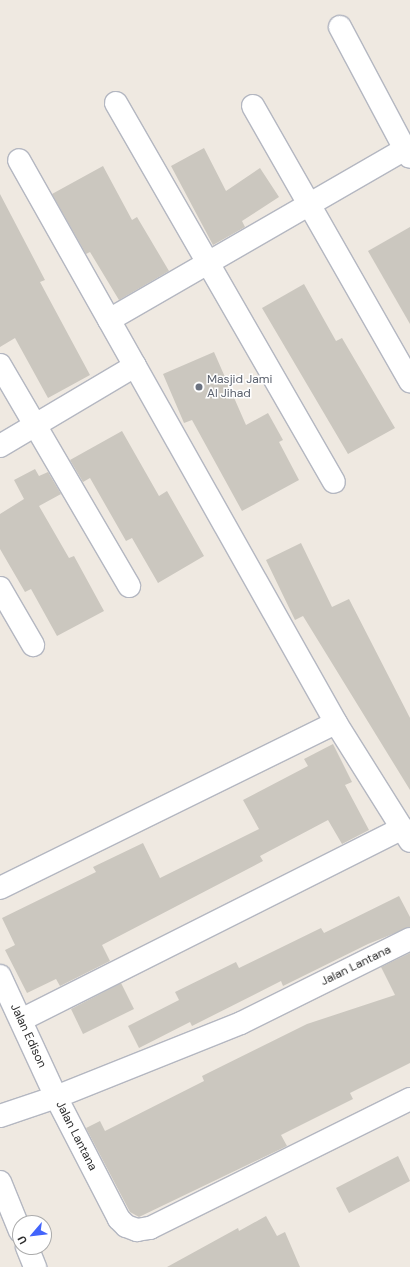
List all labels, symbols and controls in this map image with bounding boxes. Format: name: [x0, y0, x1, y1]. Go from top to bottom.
place label: Masjid Jami Al Jihad: [207, 373, 272, 401]
marker: Masjid Jami Al Jihad: [194, 382, 204, 392]
street label: Jalan Lantana: [319, 943, 393, 989]
street label: Jalan Edison: [7, 1002, 49, 1070]
street label: Jalan Lantana: [52, 1099, 100, 1173]
north arrow: [12, 1215, 52, 1255]
text: U: [14, 1234, 30, 1247]

